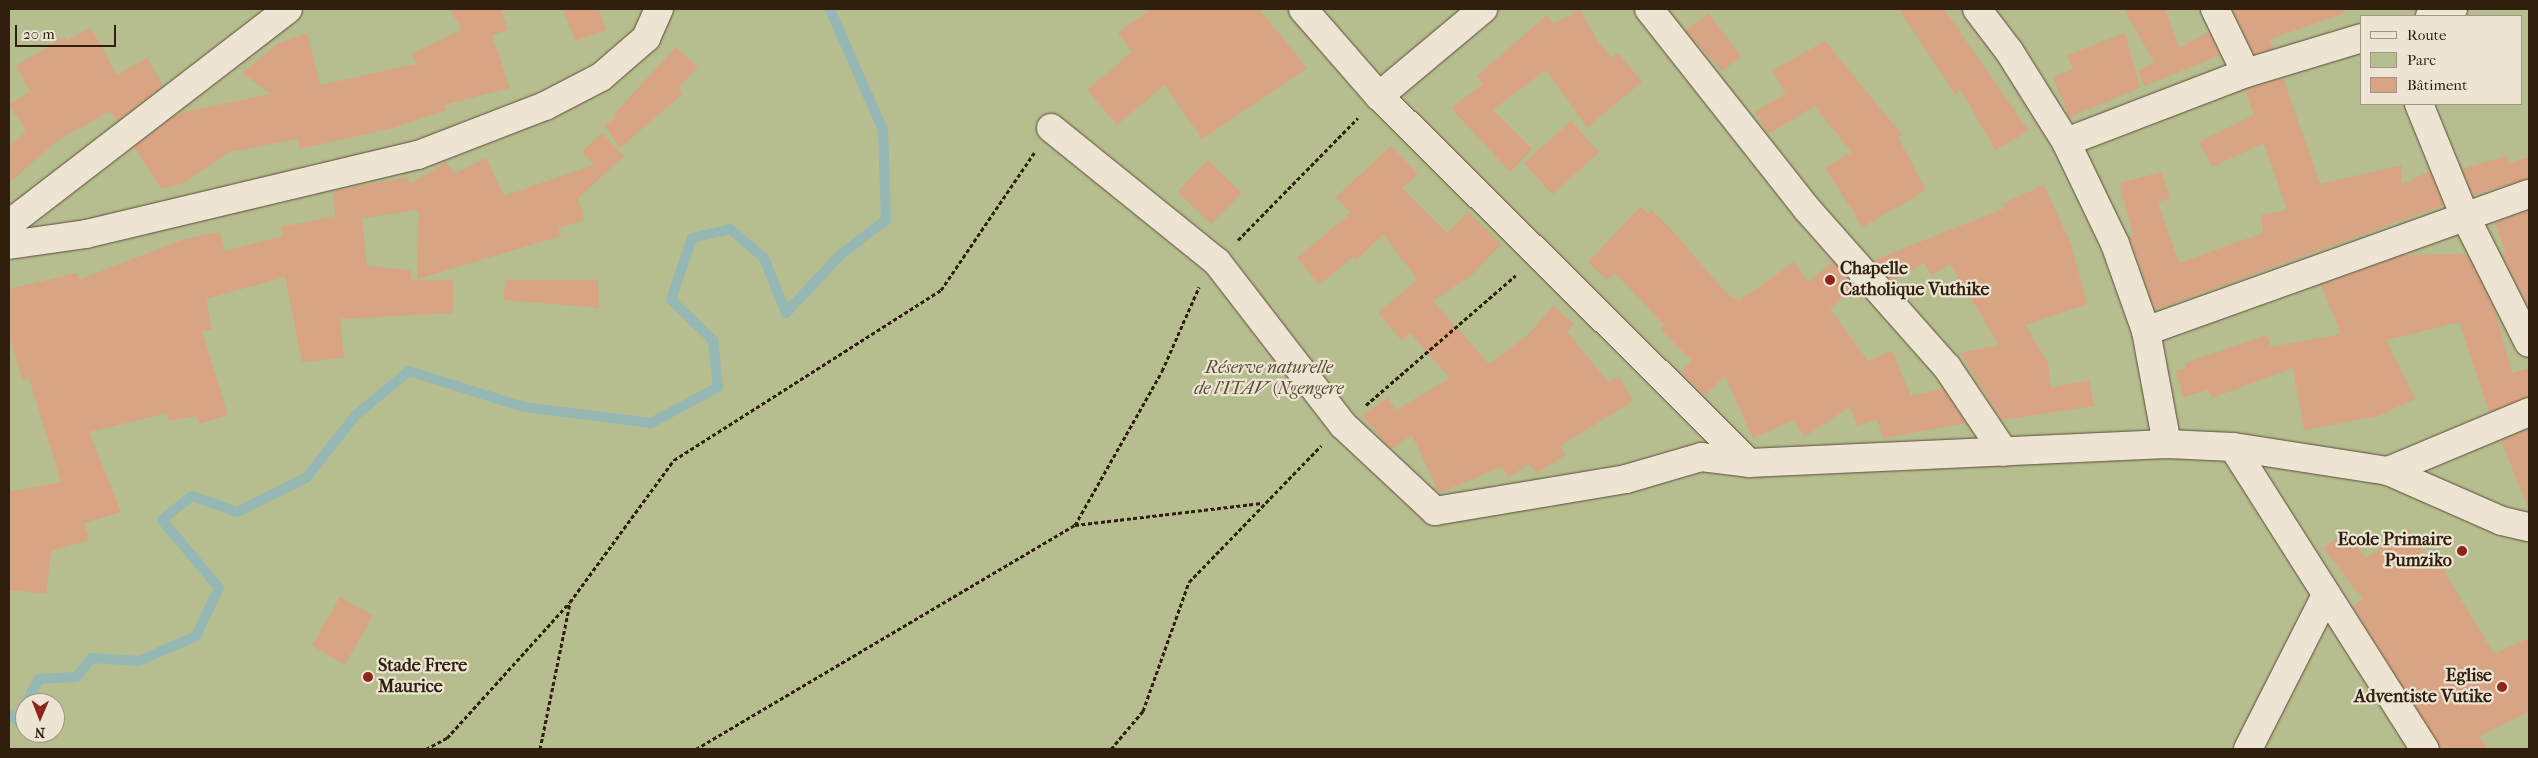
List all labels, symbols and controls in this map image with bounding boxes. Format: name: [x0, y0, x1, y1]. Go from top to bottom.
scale bar: [18, 15, 119, 47]
legend: [2360, 15, 2523, 105]
text: 20 m: [23, 25, 55, 43]
text: Route: [2407, 26, 2446, 44]
text: Parc: [2407, 51, 2436, 69]
text: Bâtiment: [2407, 76, 2467, 94]
place label: Chapelle Catholique Vuthike: [1840, 259, 1989, 302]
marker: Chapelle Catholique Vuthike: [1824, 274, 1836, 286]
park label: Réserve naturelle de l'ITAV (Ngengere: [1194, 358, 1344, 400]
place label: Ecole Primaire Pumziko: [2338, 530, 2452, 572]
marker: Ecole Primaire Pumziko: [2456, 545, 2468, 557]
place label: Stade Frere Maurice: [378, 656, 467, 699]
place label: Eglise Adventiste Vutike: [2354, 666, 2492, 709]
marker: Stade Frere Maurice: [362, 671, 374, 683]
marker: Eglise Adventiste Vutike: [2496, 681, 2508, 693]
north arrow: [15, 693, 65, 743]
text: N: [34, 724, 45, 741]

